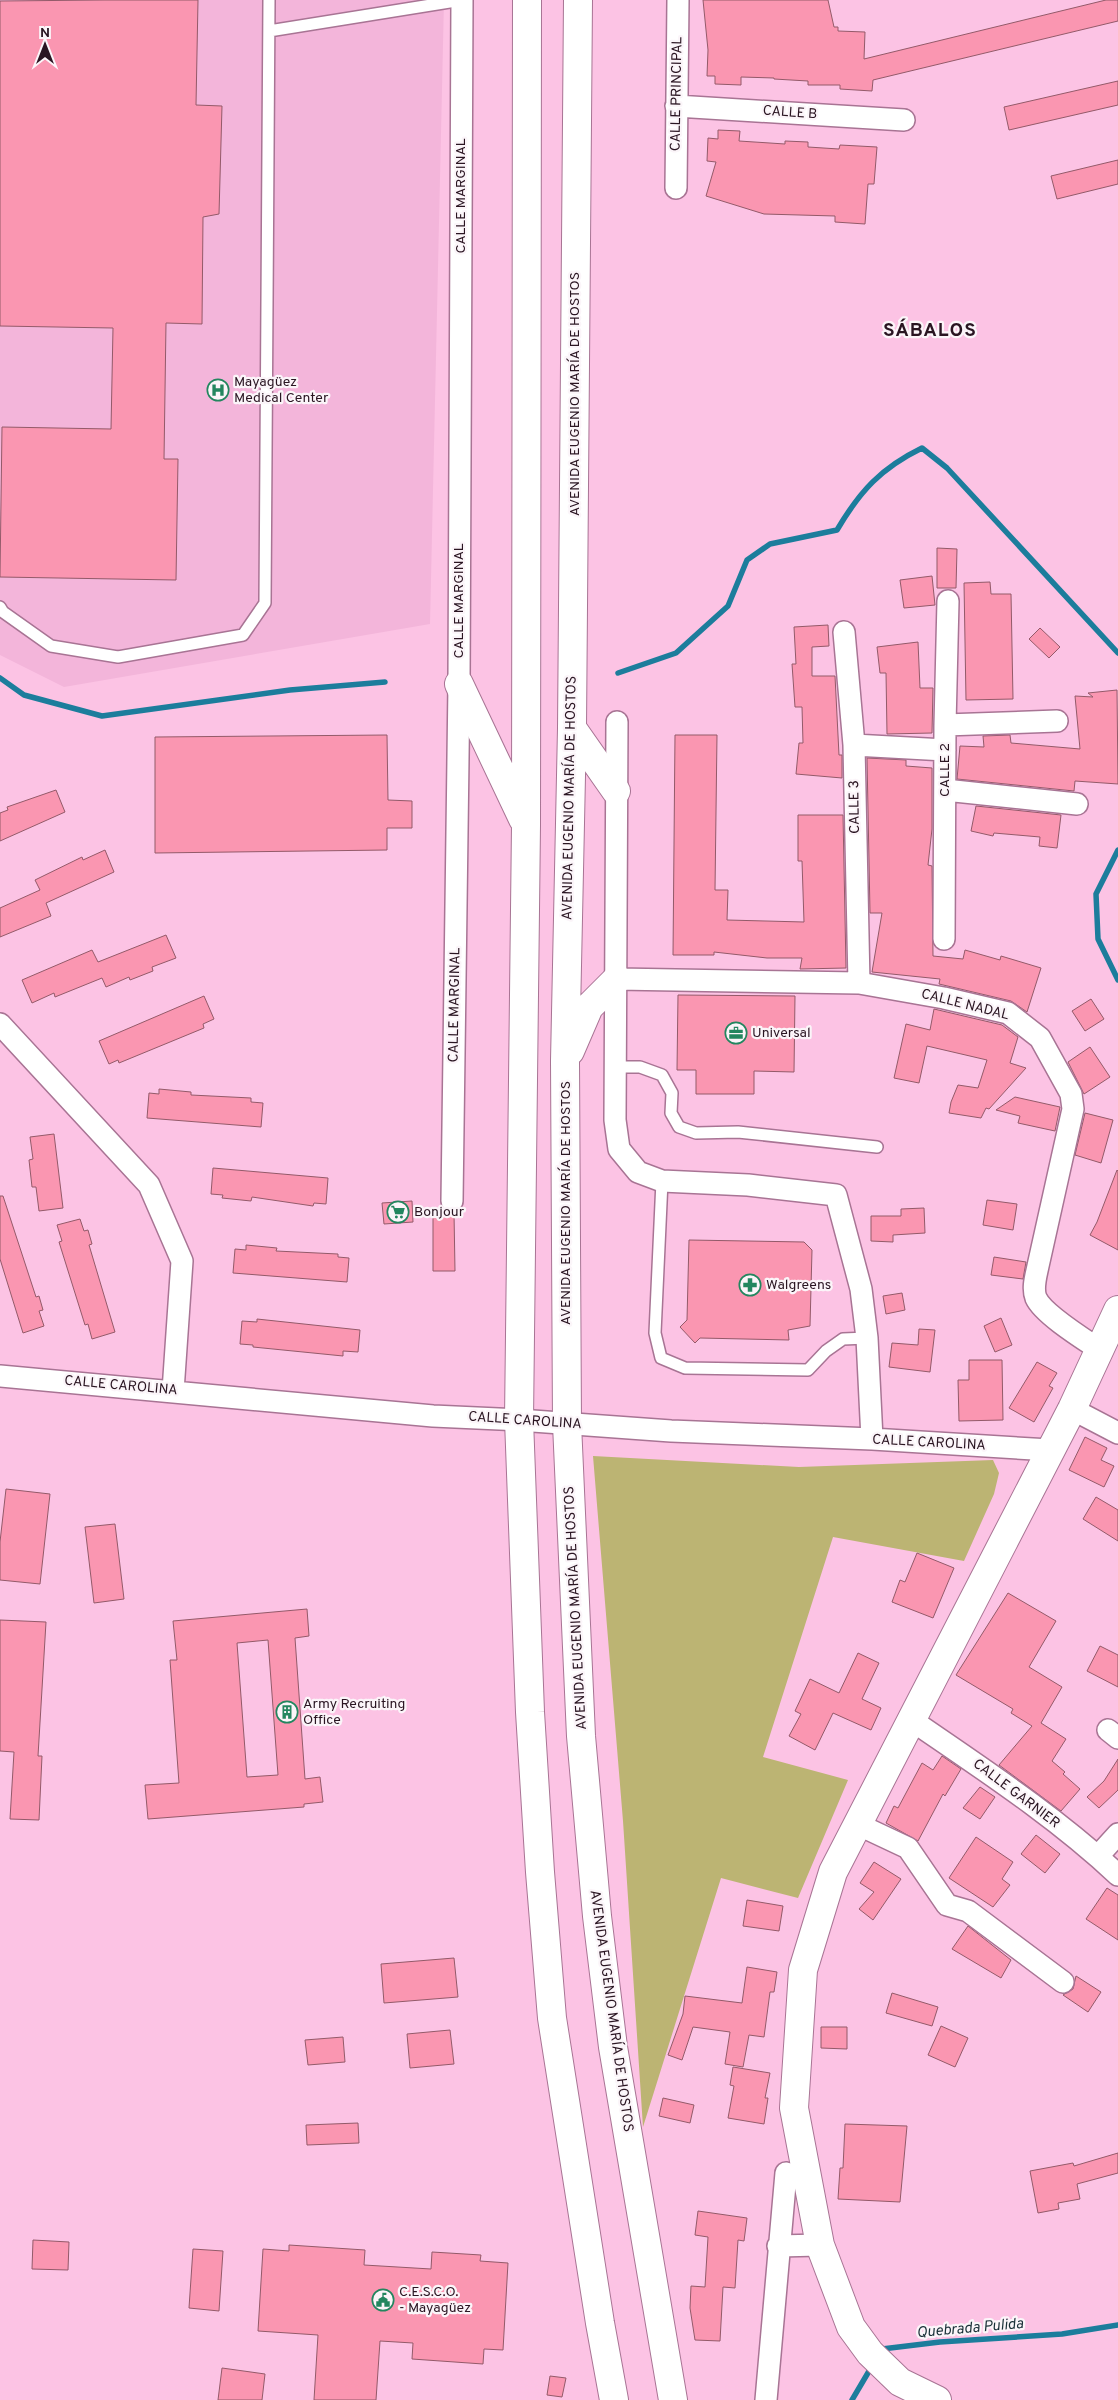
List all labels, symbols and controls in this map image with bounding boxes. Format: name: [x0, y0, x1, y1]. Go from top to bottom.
north arrow: [20, 20, 70, 70]
text: N: [40, 25, 50, 42]
street label: CALLE PRINCIPAL: [668, 36, 687, 151]
street label: CALLE B: [762, 103, 818, 123]
street label: CALLE MARGINAL: [453, 138, 470, 253]
street label: AVENIDA EUGENIO MARÍA DE HOSTOS: [566, 272, 584, 516]
district label: SÁBALOS: [883, 318, 977, 343]
place label: Mayagüez Medical Center: [234, 374, 329, 407]
hospital icon: Mayagüez Medical Center: [206, 378, 230, 402]
street label: CALLE MARGINAL: [451, 543, 468, 658]
street label: AVENIDA EUGENIO MARÍA DE HOSTOS: [558, 676, 581, 920]
street label: CALLE 2: [937, 743, 954, 797]
street label: CALLE 3: [846, 780, 864, 834]
street label: CALLE MARGINAL: [445, 947, 465, 1063]
street label: CALLE NADAL: [919, 986, 1011, 1024]
office icon: Universal: [724, 1021, 748, 1045]
place label: Universal: [752, 1025, 811, 1042]
street label: AVENIDA EUGENIO MARÍA DE HOSTOS: [557, 1081, 575, 1325]
supermarket icon: Bonjour: [386, 1200, 410, 1224]
place label: Bonjour: [414, 1204, 465, 1221]
pharmacy icon: Walgreens: [738, 1273, 762, 1297]
place label: Walgreens: [766, 1277, 831, 1294]
street label: CALLE CAROLINA: [64, 1373, 178, 1399]
street label: CALLE CAROLINA: [468, 1409, 582, 1433]
street label: CALLE CAROLINA: [872, 1432, 986, 1454]
street label: AVENIDA EUGENIO MARÍA DE HOSTOS: [560, 1486, 591, 1731]
place label: Army Recruiting Office: [303, 1696, 405, 1729]
building icon: Army Recruiting Office: [275, 1700, 299, 1724]
street label: CALLE GARNIER: [969, 1756, 1063, 1832]
street label: AVENIDA EUGENIO MARÍA DE HOSTOS: [586, 1889, 637, 2133]
place label: C.E.S.C.O. - Mayagüez: [399, 2284, 471, 2317]
public building icon: C.E.S.C.O. - Mayagüez: [371, 2288, 395, 2312]
water label: Quebrada Pulida: [916, 2315, 1024, 2343]

